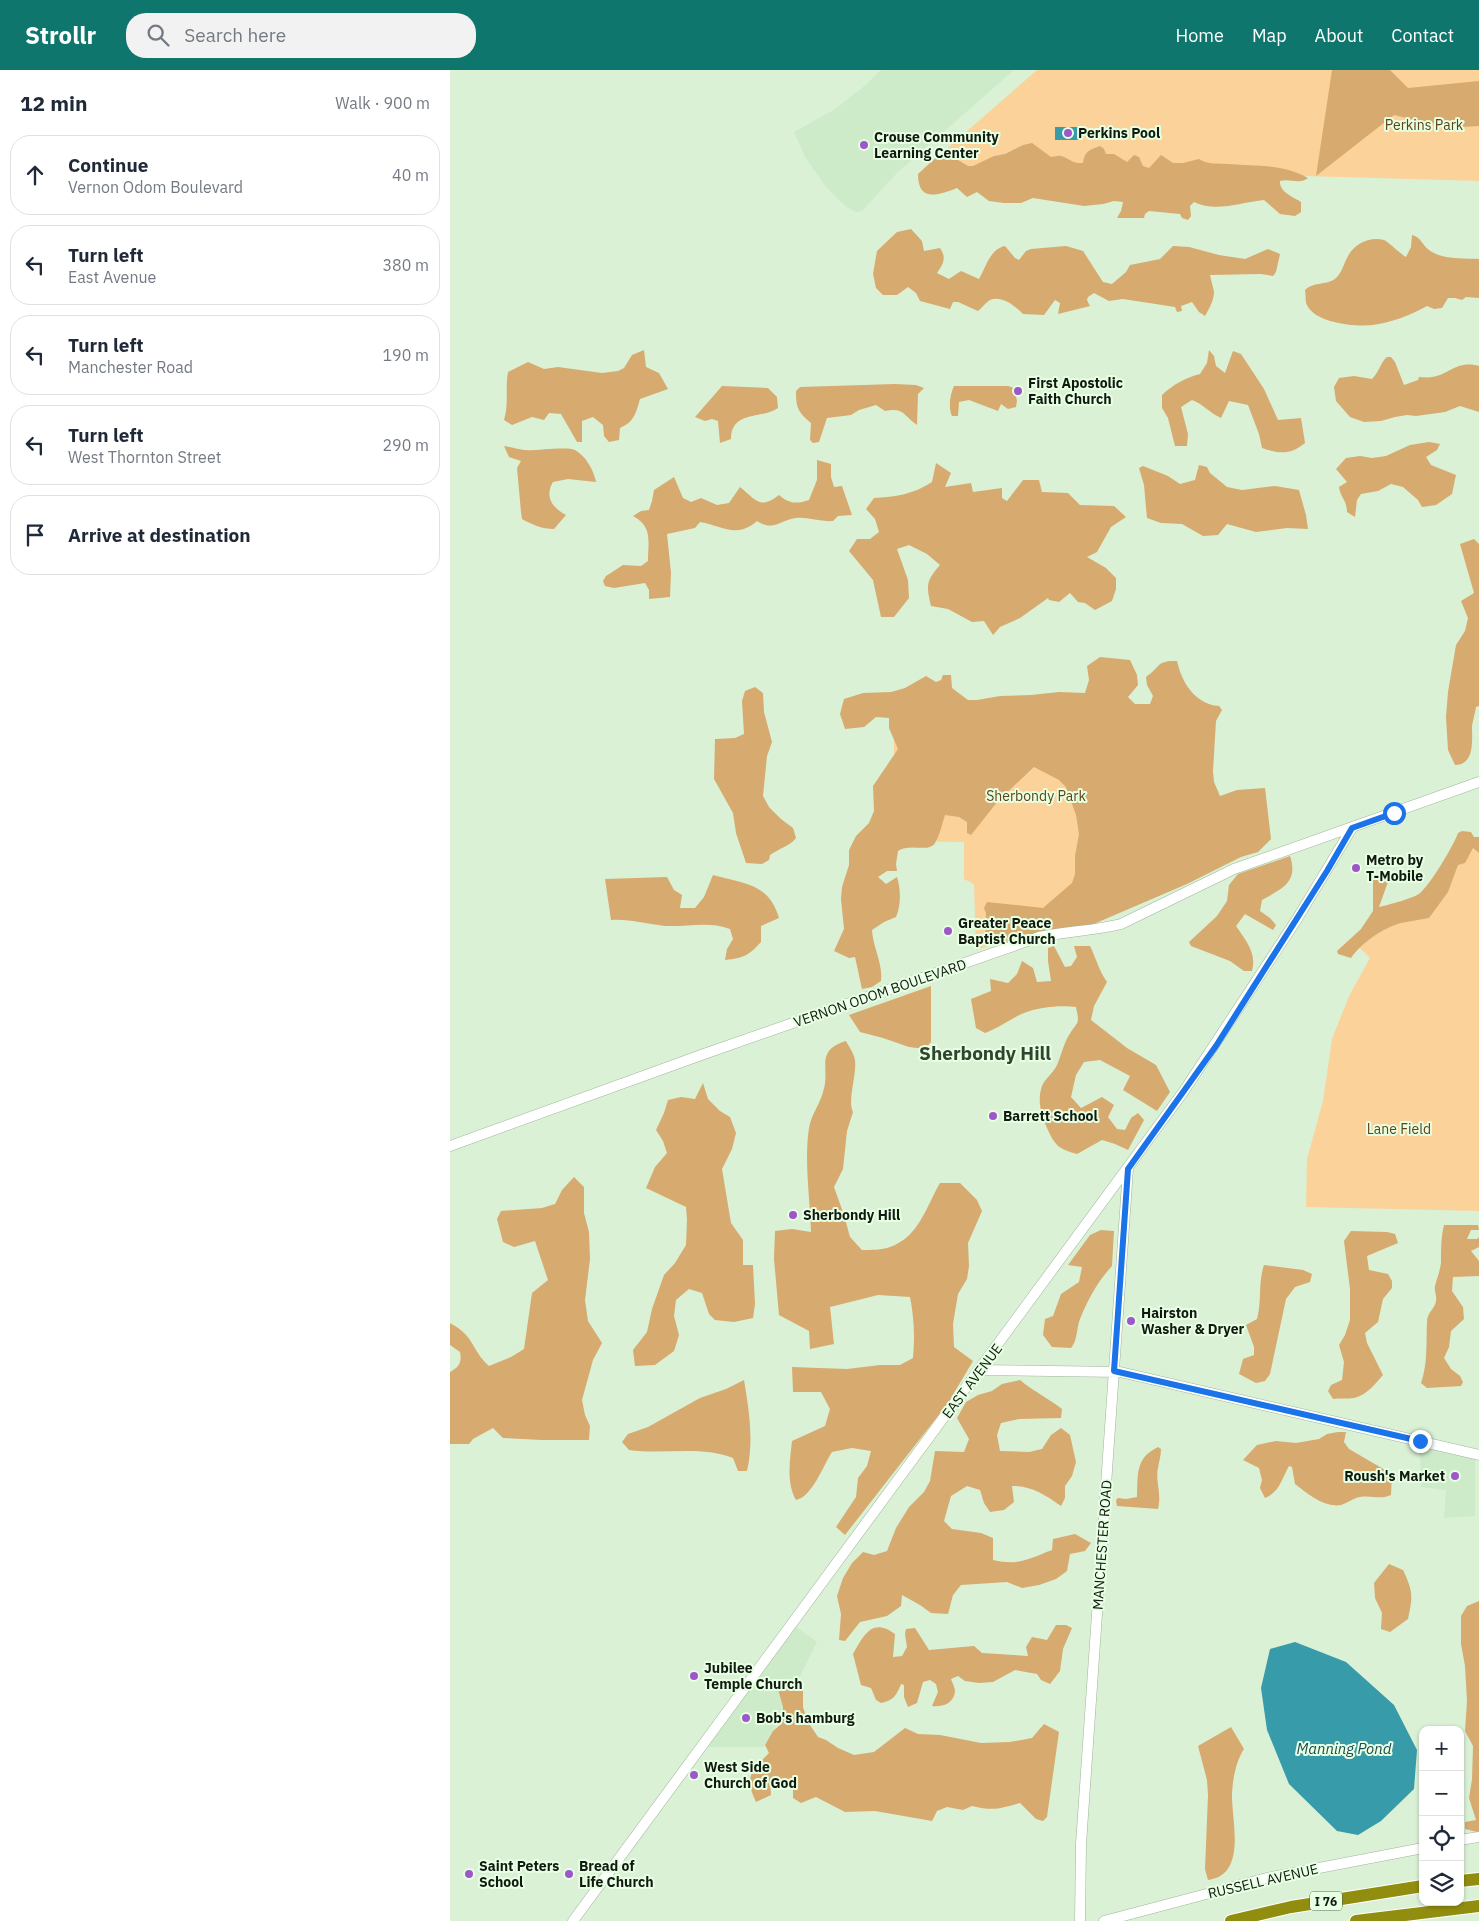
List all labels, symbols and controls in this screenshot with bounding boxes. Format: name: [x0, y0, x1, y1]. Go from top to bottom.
search box: [126, 13, 476, 58]
text: Strollr: [25, 19, 96, 51]
icon: search: [144, 21, 172, 49]
text: Search here: [184, 23, 286, 47]
text: Home: [1176, 24, 1224, 47]
text: Map: [1252, 24, 1287, 47]
text: About: [1315, 24, 1363, 47]
text: Contact: [1391, 24, 1454, 47]
text: 12 min: [20, 89, 87, 117]
text: Walk · 900 m: [335, 93, 430, 113]
park label: Perkins Park: [1385, 116, 1464, 134]
place label: Perkins Pool: [1078, 124, 1160, 142]
marker: Perkins Pool: [1062, 127, 1074, 139]
place label: Crouse Community Learning Center: [874, 128, 999, 162]
marker: Crouse Community Learning Center: [858, 139, 870, 151]
text: Continue: [68, 153, 148, 177]
icon: ahead: [21, 161, 49, 189]
text: 40 m: [392, 165, 429, 185]
text: Vernon Odom Boulevard: [68, 177, 243, 197]
text: Turn left: [68, 243, 144, 267]
icon: left: [21, 251, 49, 279]
text: 380 m: [382, 255, 429, 275]
text: East Avenue: [68, 267, 156, 287]
text: Turn left: [68, 333, 144, 357]
icon: left: [21, 341, 49, 369]
text: 190 m: [382, 345, 429, 365]
text: Manchester Road: [68, 357, 193, 377]
place label: First Apostolic Faith Church: [1028, 374, 1123, 408]
marker: First Apostolic Faith Church: [1012, 385, 1024, 397]
text: Turn left: [68, 423, 144, 447]
icon: left: [21, 431, 49, 459]
text: 290 m: [382, 435, 429, 455]
text: West Thornton Street: [68, 447, 221, 467]
icon: arrive: [21, 521, 49, 549]
text: Arrive at destination: [68, 523, 251, 547]
park label: Sherbondy Park: [986, 787, 1086, 805]
route start: [1383, 802, 1406, 825]
place label: Metro by T-Mobile: [1366, 851, 1424, 885]
marker: Metro by T-Mobile: [1350, 862, 1362, 874]
place label: Greater Peace Baptist Church: [958, 914, 1056, 948]
marker: Greater Peace Baptist Church: [942, 925, 954, 937]
street label: VERNON ODOM BOULEVARD: [791, 955, 969, 1031]
district label: Sherbondy Hill: [919, 1041, 1051, 1065]
place label: Barrett School: [1003, 1107, 1098, 1125]
marker: Barrett School: [987, 1110, 999, 1122]
park label: Lane Field: [1367, 1120, 1431, 1138]
place label: Sherbondy Hill: [803, 1206, 900, 1224]
marker: Sherbondy Hill: [787, 1209, 799, 1221]
place label: Hairston Washer & Dryer: [1141, 1304, 1245, 1338]
marker: Hairston Washer & Dryer: [1125, 1315, 1137, 1327]
street label: EAST AVENUE: [938, 1340, 1006, 1422]
route end: [1409, 1430, 1432, 1453]
place label: Roush's Market: [1344, 1467, 1445, 1485]
marker: Roush's Market: [1449, 1470, 1461, 1482]
street label: MANCHESTER ROAD: [1088, 1479, 1116, 1611]
place label: Jubilee Temple Church: [704, 1659, 803, 1693]
marker: Jubilee Temple Church: [688, 1670, 700, 1682]
place label: Bob's hamburg: [756, 1709, 855, 1727]
marker: Bob's hamburg: [740, 1712, 752, 1724]
map controls: [1419, 1726, 1464, 1906]
button: +: [1419, 1726, 1464, 1771]
water label: Manning Pond: [1296, 1739, 1392, 1758]
place label: West Side Church of God: [704, 1758, 797, 1792]
marker: West Side Church of God: [688, 1769, 700, 1781]
button: −: [1419, 1771, 1464, 1816]
button: locate: [1419, 1816, 1464, 1861]
place label: Saint Peters School: [479, 1857, 559, 1891]
place label: Bread of Life Church: [579, 1857, 654, 1891]
street label: RUSSELL AVENUE: [1206, 1860, 1320, 1902]
button: layers: [1419, 1861, 1464, 1906]
marker: Saint Peters School: [463, 1868, 475, 1880]
marker: Bread of Life Church: [563, 1868, 575, 1880]
road number: I 76: [1310, 1892, 1342, 1910]

